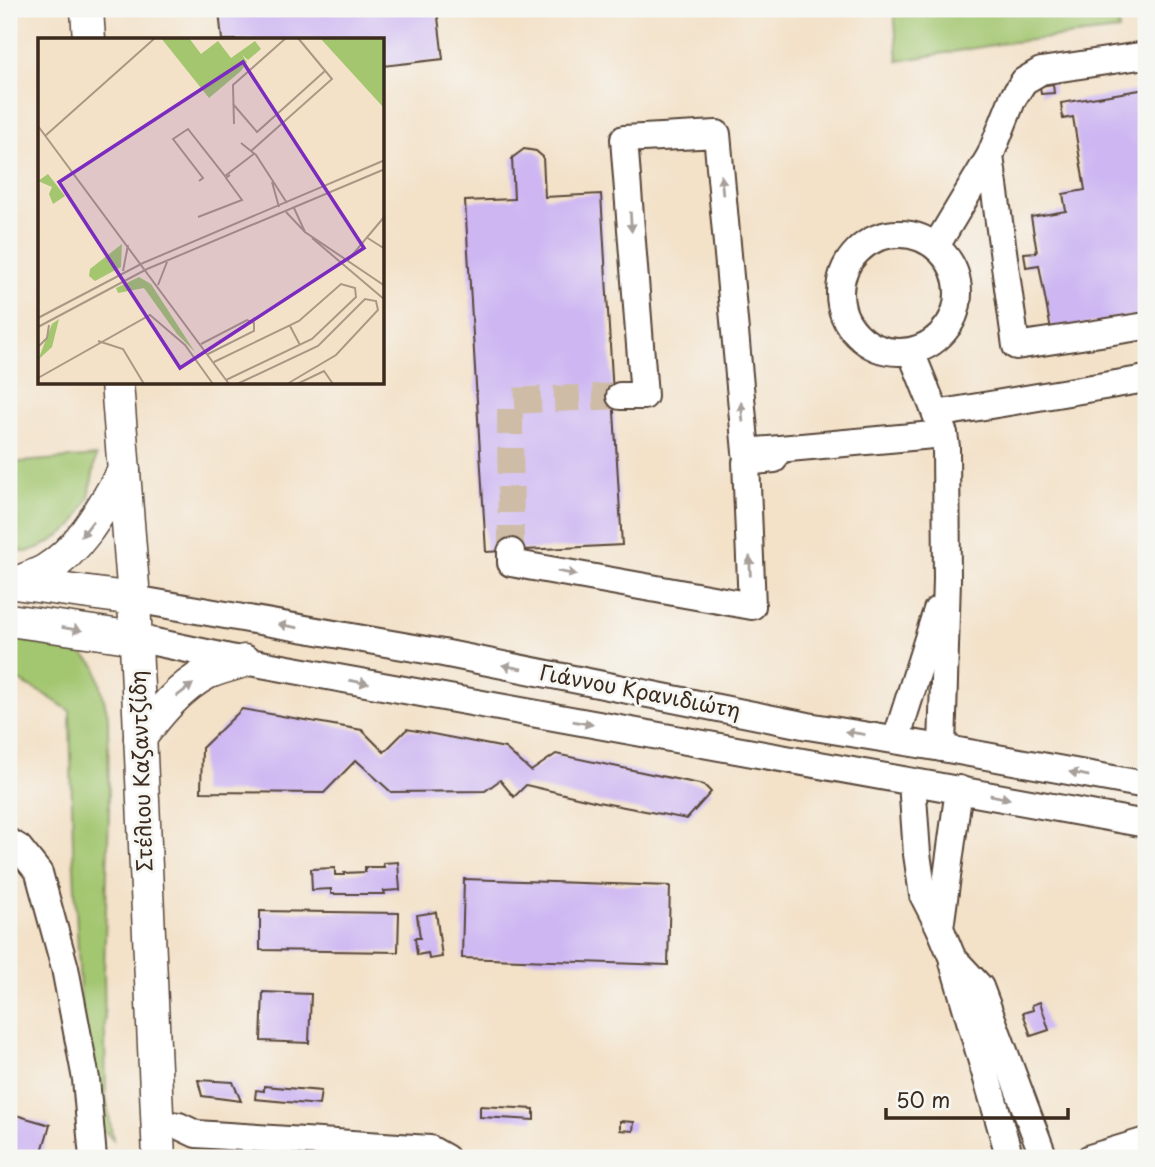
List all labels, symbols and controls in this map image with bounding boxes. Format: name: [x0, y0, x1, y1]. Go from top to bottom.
inset map: [38, 38, 385, 385]
one-way arrow: [716, 174, 727, 196]
one-way arrow: [625, 211, 636, 233]
one-way arrow: [736, 400, 747, 422]
one-way arrow: [80, 519, 95, 537]
one-way arrow: [745, 555, 756, 577]
one-way arrow: [556, 568, 578, 579]
one-way arrow: [277, 620, 299, 631]
one-way arrow: [61, 624, 83, 635]
street label: Γιάννου Κρανιδιώτη: [537, 655, 744, 725]
one-way arrow: [501, 661, 523, 672]
street label: Στέλιου Καζαντζίδη: [121, 670, 159, 872]
one-way arrow: [348, 677, 370, 688]
one-way arrow: [176, 683, 194, 697]
one-way arrow: [572, 718, 594, 729]
one-way arrow: [844, 727, 866, 738]
one-way arrow: [1068, 768, 1090, 779]
one-way arrow: [989, 791, 1011, 802]
scale bar: [886, 1076, 1068, 1120]
text: 50 m: [896, 1083, 950, 1115]

